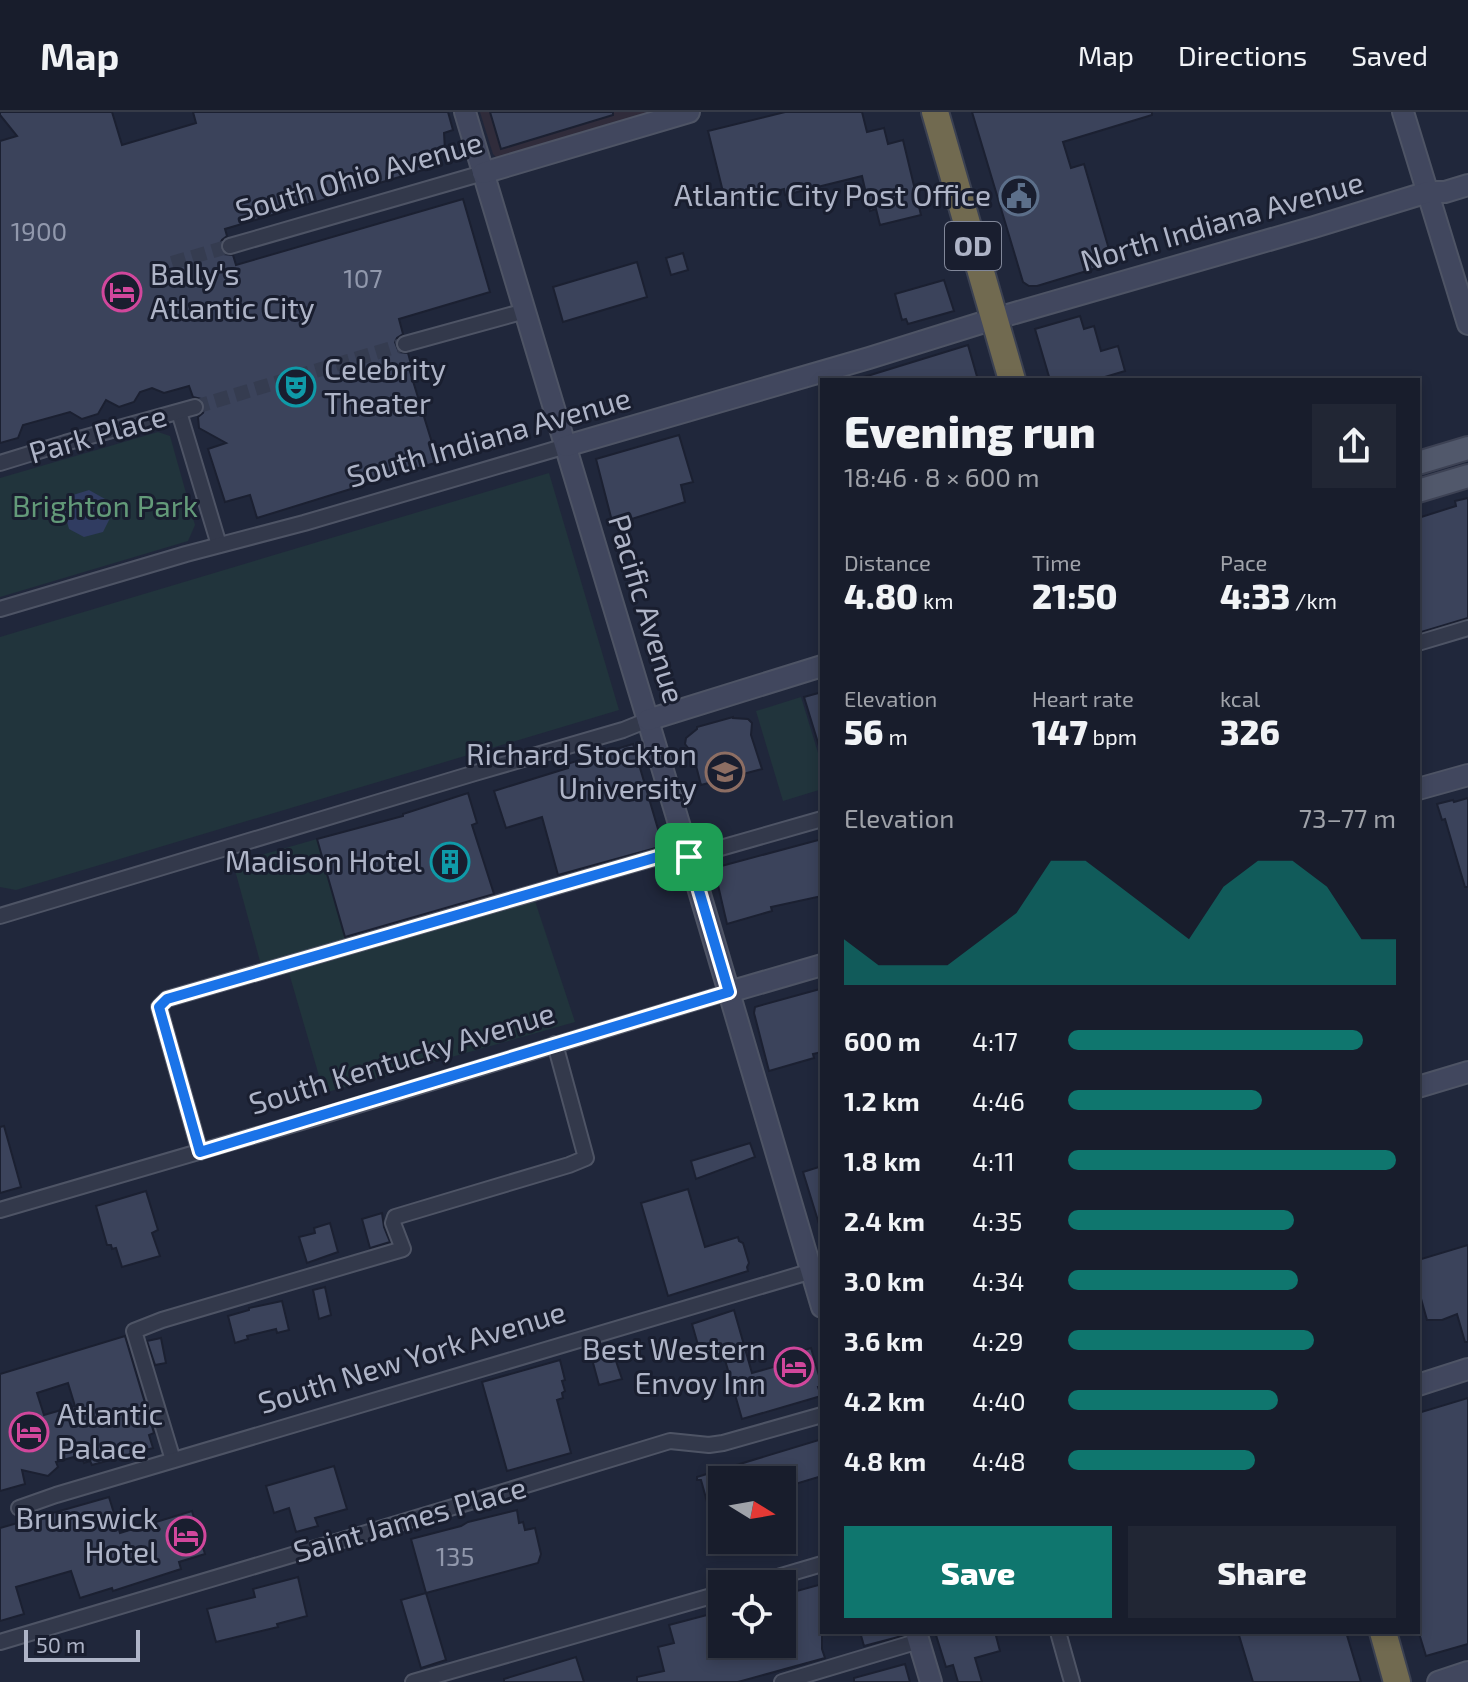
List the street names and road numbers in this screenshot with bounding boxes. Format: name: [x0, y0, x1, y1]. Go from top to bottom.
street label: South Ohio Avenue: [231, 123, 486, 228]
street label: North Indiana Avenue: [1076, 162, 1367, 278]
road number: OD: [945, 222, 1001, 270]
street label: South Indiana Avenue: [343, 378, 634, 494]
street label: Park Place: [25, 396, 170, 470]
street label: Pacific Avenue: [602, 510, 694, 707]
street label: South Kentucky Avenue: [244, 993, 559, 1121]
street label: South New York Avenue: [253, 1292, 569, 1420]
street label: Saint James Place: [289, 1468, 530, 1568]

